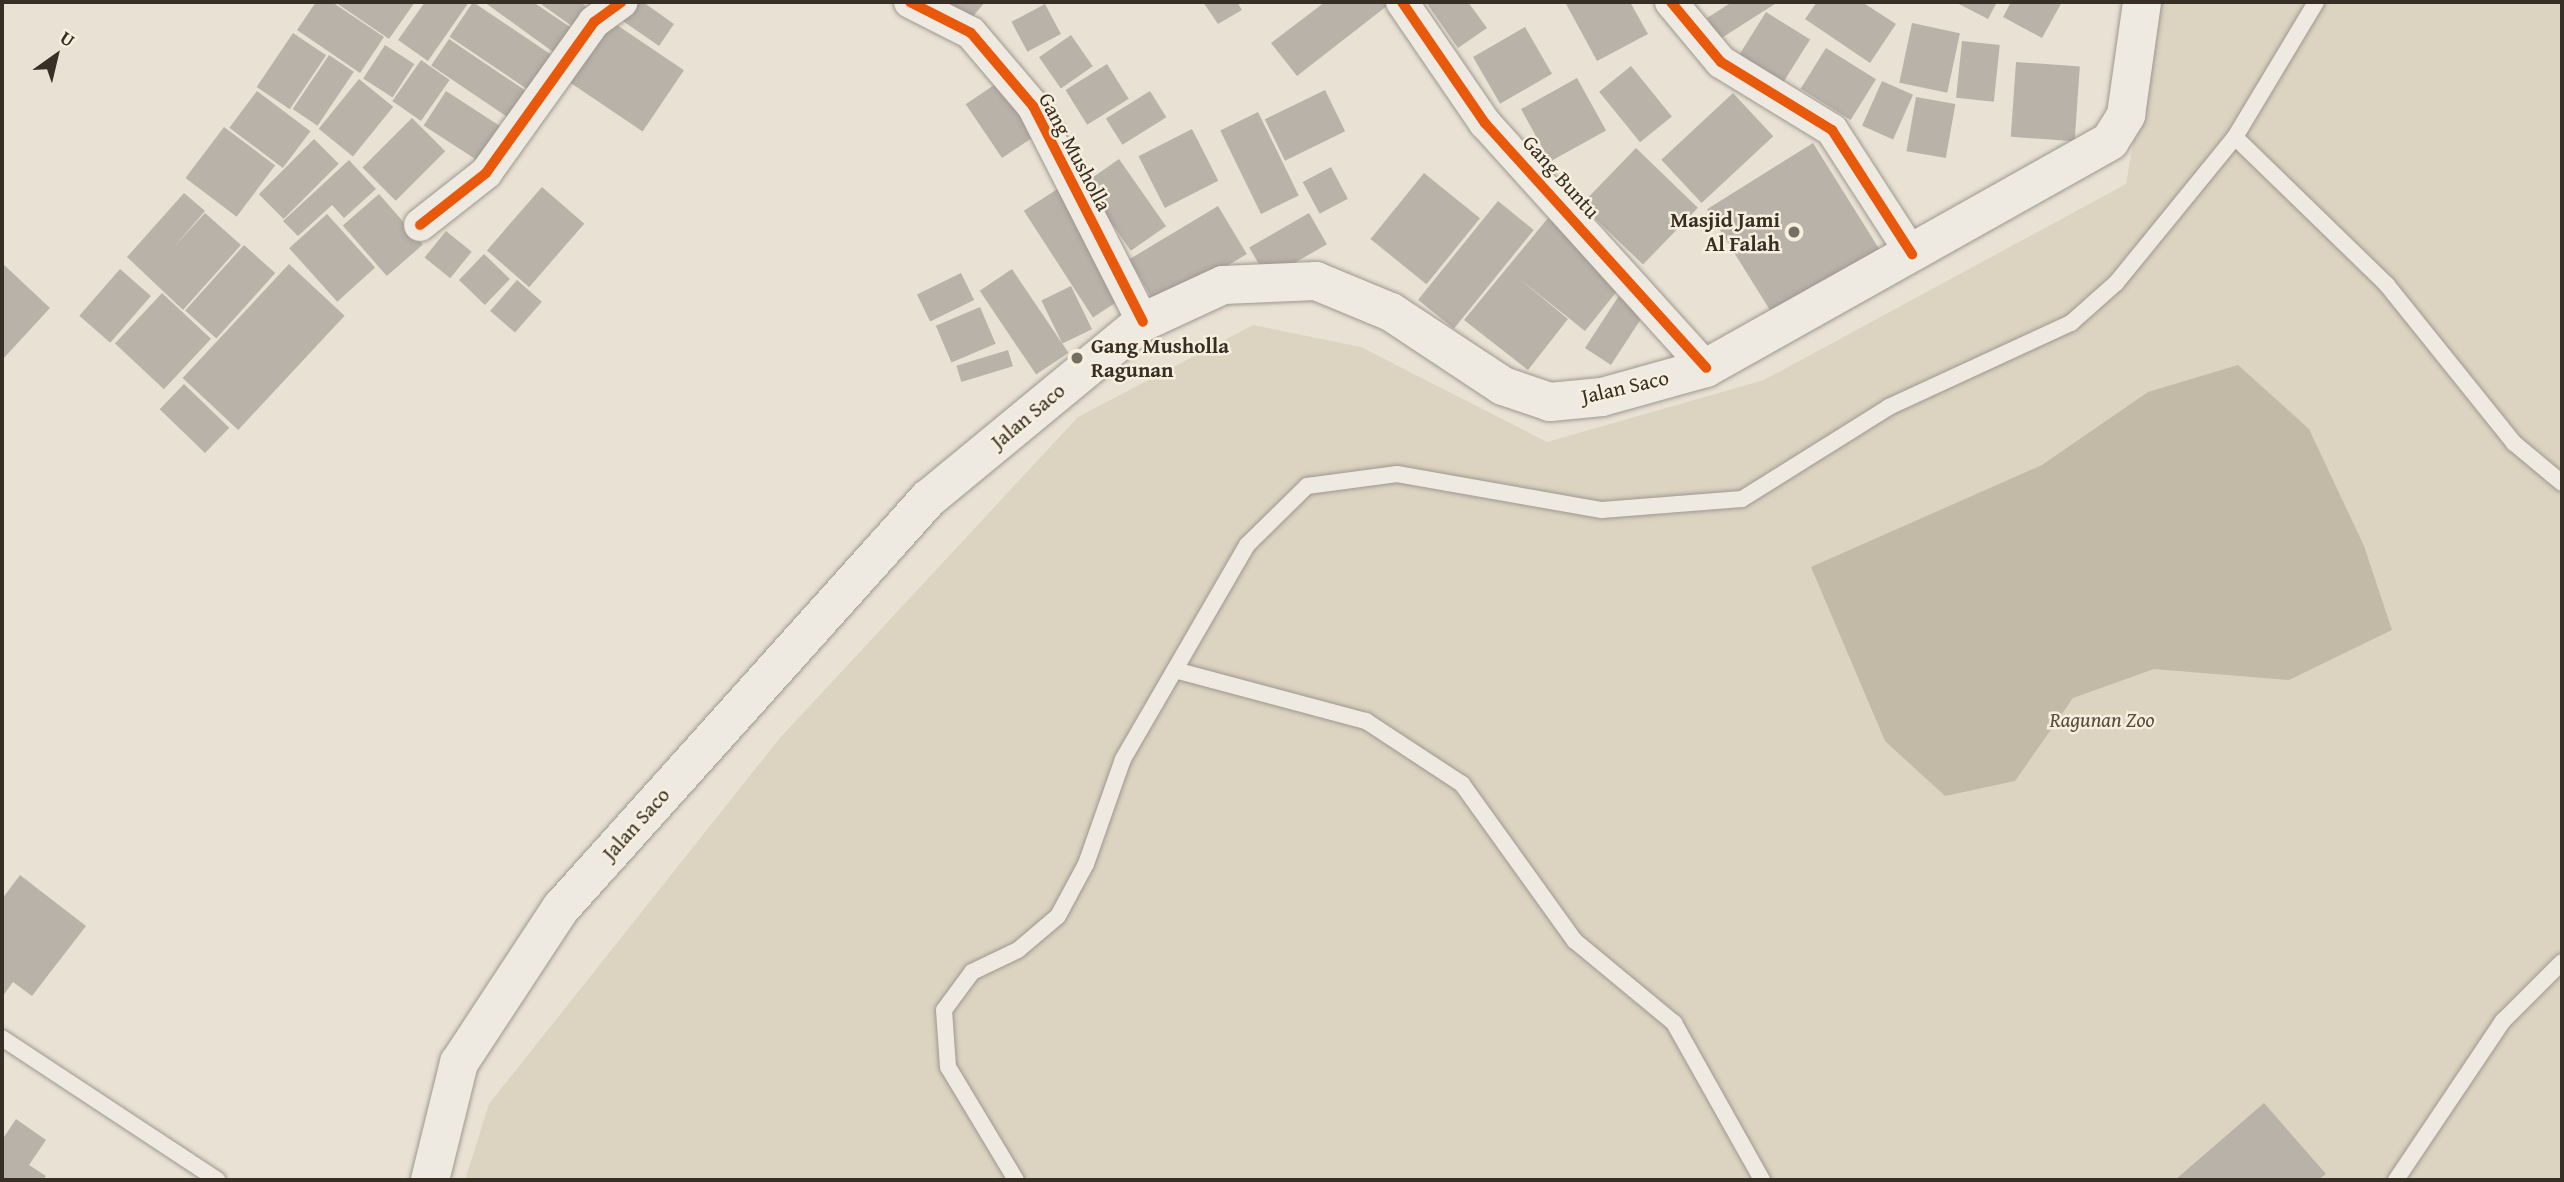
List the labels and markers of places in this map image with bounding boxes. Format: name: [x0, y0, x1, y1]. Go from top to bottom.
place label: Masjid Jami Al Falah: [1670, 207, 1780, 257]
marker: Masjid Jami Al Falah: [1786, 224, 1802, 240]
place label: Gang Musholla Ragunan: [1091, 333, 1229, 383]
marker: Gang Musholla Ragunan: [1069, 350, 1085, 366]

